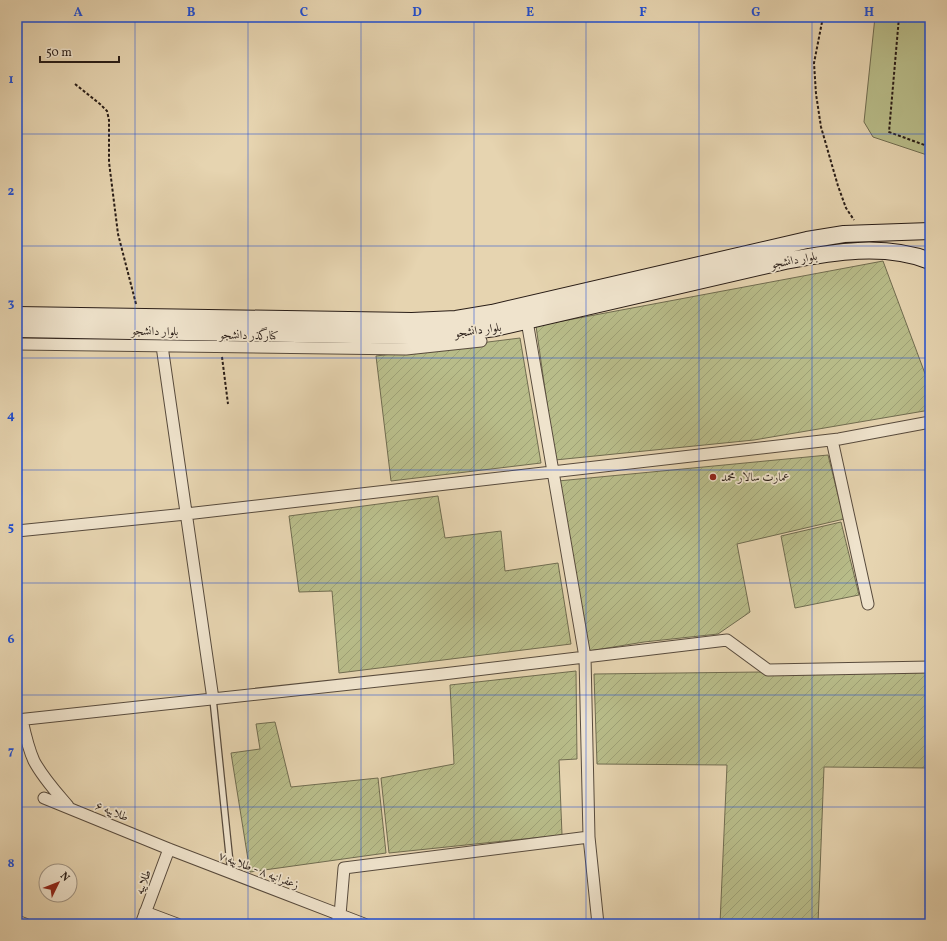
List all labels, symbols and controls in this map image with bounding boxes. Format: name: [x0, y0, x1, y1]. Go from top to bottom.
text: A: [73, 4, 83, 22]
text: B: [187, 4, 196, 22]
text: C: [300, 4, 308, 22]
text: D: [412, 4, 422, 22]
text: E: [526, 4, 534, 22]
text: F: [639, 4, 647, 22]
text: G: [751, 4, 761, 22]
text: H: [864, 4, 874, 22]
scale bar: [40, 38, 119, 64]
text: 50 m: [46, 45, 72, 61]
text: 1: [8, 71, 14, 89]
text: 2: [8, 183, 15, 201]
street label: بلوار دانشجو: [769, 249, 819, 274]
text: 3: [8, 295, 15, 313]
street label: بلوار دانشجو: [453, 320, 503, 342]
street label: بلوار دانشجو: [130, 324, 179, 340]
street label: کنارگذر دانشجو: [218, 325, 279, 345]
text: 4: [7, 407, 15, 425]
place label: عمارت سالار محمد: [721, 470, 790, 486]
marker: عمارت سالار محمد: [708, 472, 718, 482]
text: 5: [8, 519, 14, 537]
text: 6: [7, 631, 15, 649]
text: 7: [8, 743, 14, 761]
street label: طلاییه ۶: [93, 798, 131, 826]
street label: زعفرانیه ۸ - طلاییه ۷: [216, 848, 301, 894]
text: 8: [7, 855, 15, 873]
north arrow: [38, 863, 78, 903]
street label: طلاییه: [132, 868, 156, 897]
text: N: [56, 869, 72, 885]

